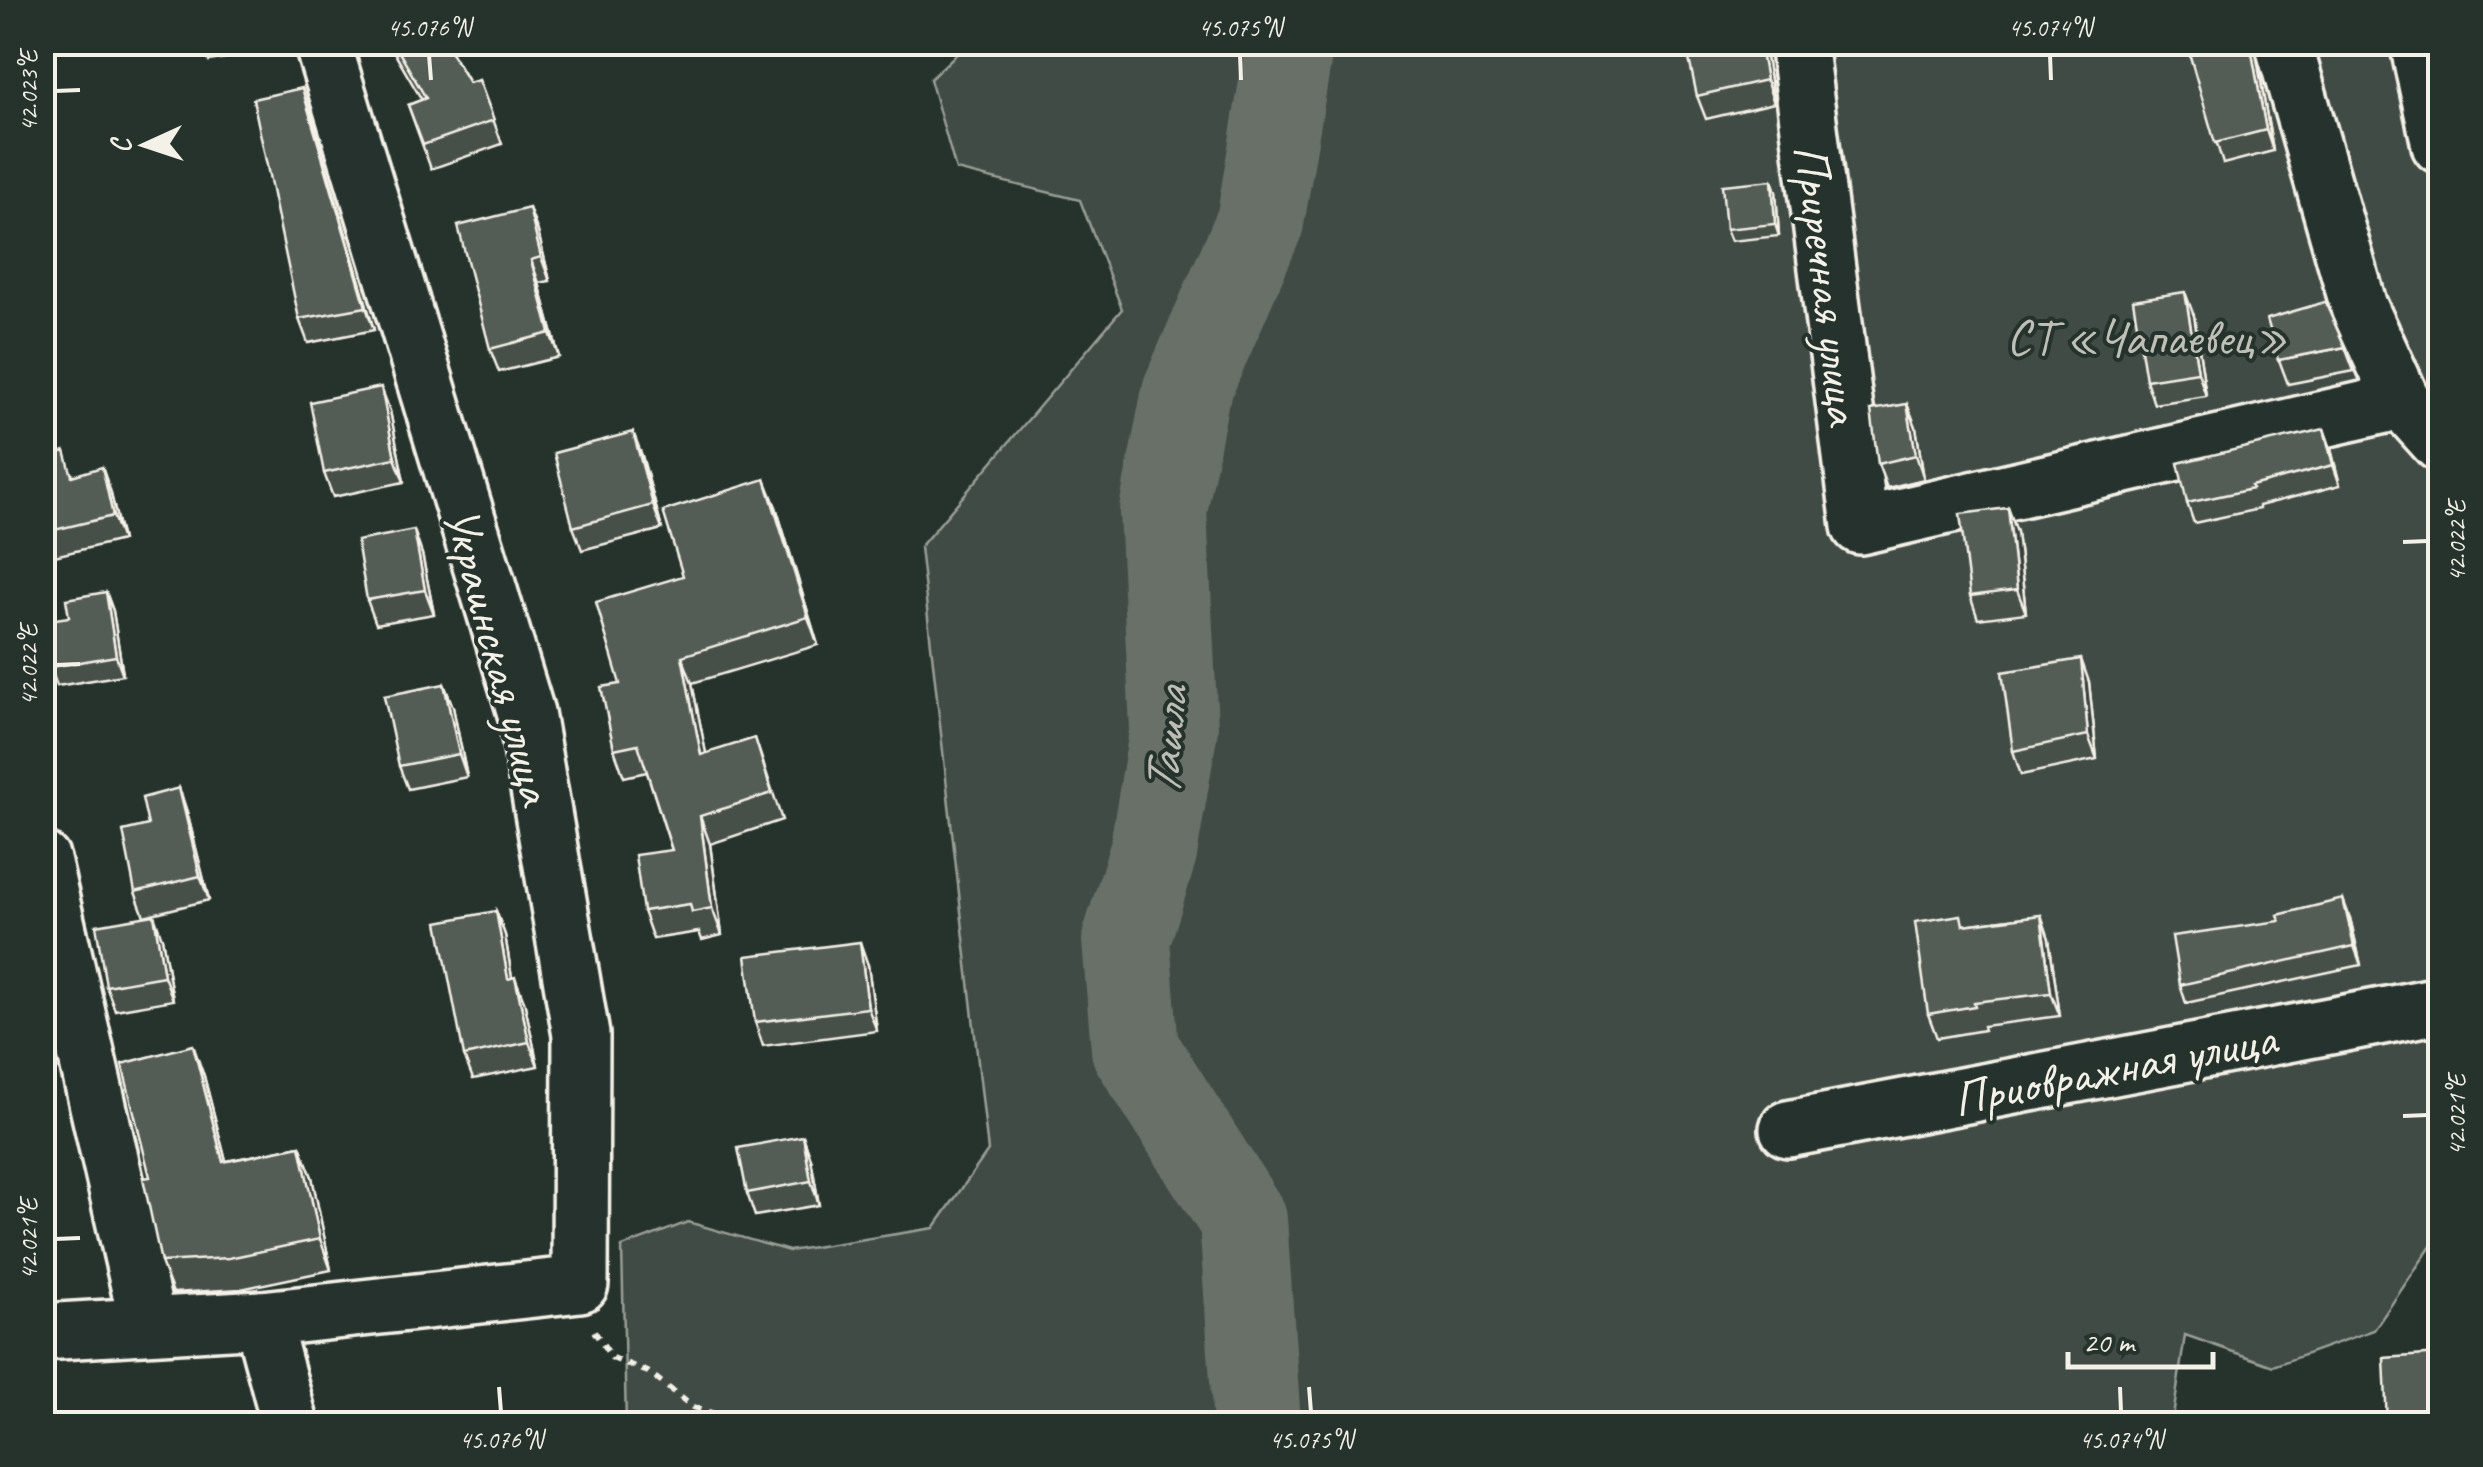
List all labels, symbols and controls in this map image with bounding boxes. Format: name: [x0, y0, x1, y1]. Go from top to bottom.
text: 45.076°N: [387, 12, 475, 44]
text: 45.075°N: [1198, 12, 1286, 44]
text: 45.074°N: [2008, 12, 2096, 44]
text: 42.023°E: [13, 47, 45, 132]
north arrow: [95, 95, 195, 195]
text: С: [103, 135, 138, 154]
street label: Приречная улица: [1779, 141, 1876, 431]
park label: СТ «Чапаевец»: [2006, 306, 2288, 369]
text: 42.022°E: [2441, 497, 2473, 582]
street label: Украинская улица: [429, 500, 569, 814]
text: 42.022°E: [13, 621, 45, 706]
water label: Ташла: [1128, 681, 1204, 799]
street label: Приовражная улица: [1948, 1006, 2284, 1131]
text: 42.021°E: [2441, 1071, 2473, 1156]
text: 42.021°E: [13, 1195, 45, 1280]
scale bar: [2068, 1307, 2213, 1369]
text: 20 m: [2083, 1323, 2136, 1361]
text: 45.076°N: [459, 1424, 547, 1456]
text: 45.075°N: [1269, 1424, 1357, 1456]
text: 45.074°N: [2079, 1424, 2167, 1456]

